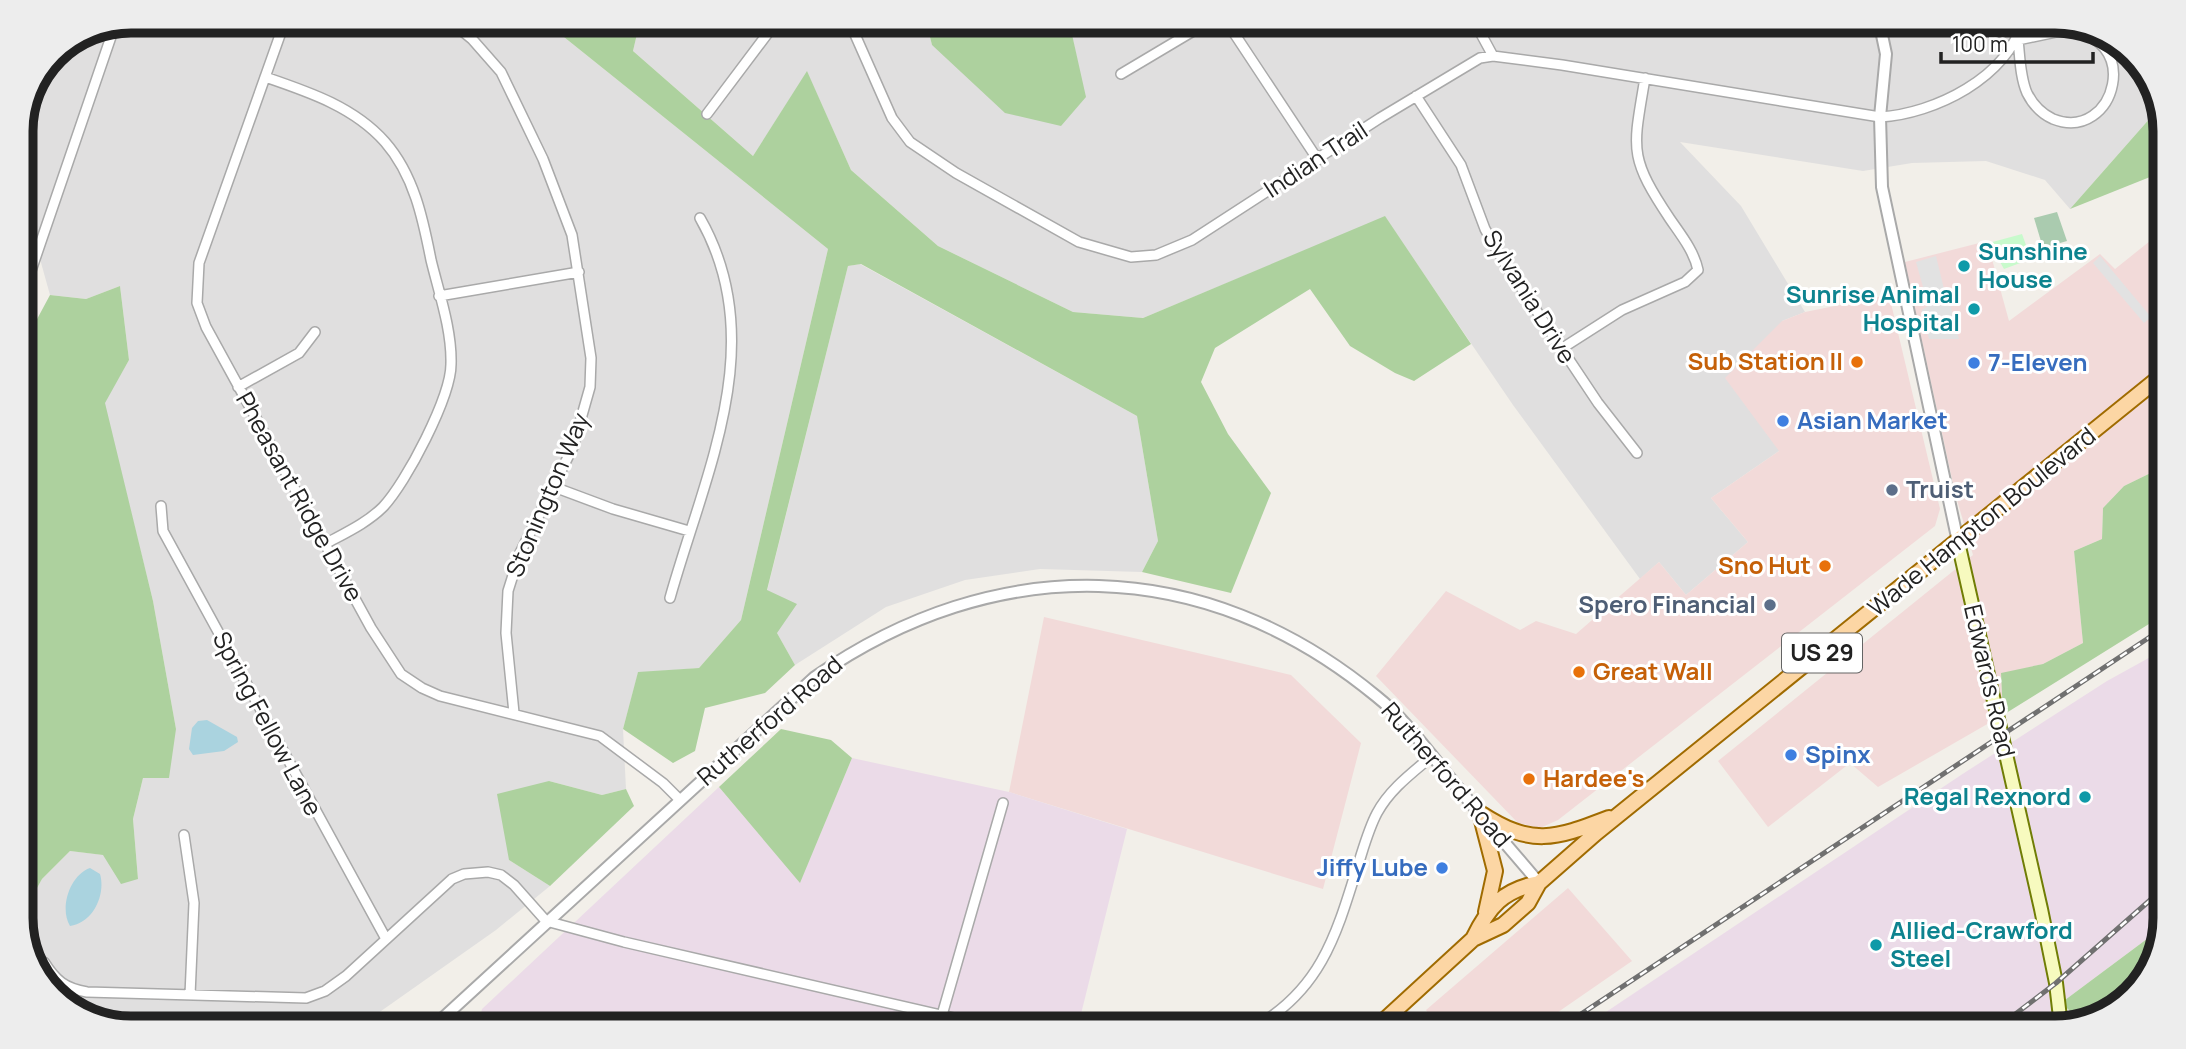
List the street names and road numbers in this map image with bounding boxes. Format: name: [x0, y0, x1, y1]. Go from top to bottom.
street label: Indian Trail: [1257, 113, 1374, 205]
street label: Sylvania Drive: [1476, 223, 1584, 369]
street label: Pheasant Ridge Drive: [229, 386, 372, 607]
street label: Stonington Way: [497, 407, 596, 582]
street label: Wade Hampton Boulevard: [1860, 419, 2102, 623]
street label: Edwards Road: [1957, 601, 2024, 760]
street label: Spring Fellow Lane: [206, 625, 331, 821]
road number: US 29: [1782, 634, 1862, 673]
street label: Rutherford Road: [689, 648, 849, 792]
street label: Rutherford Road: [1375, 694, 1519, 854]

